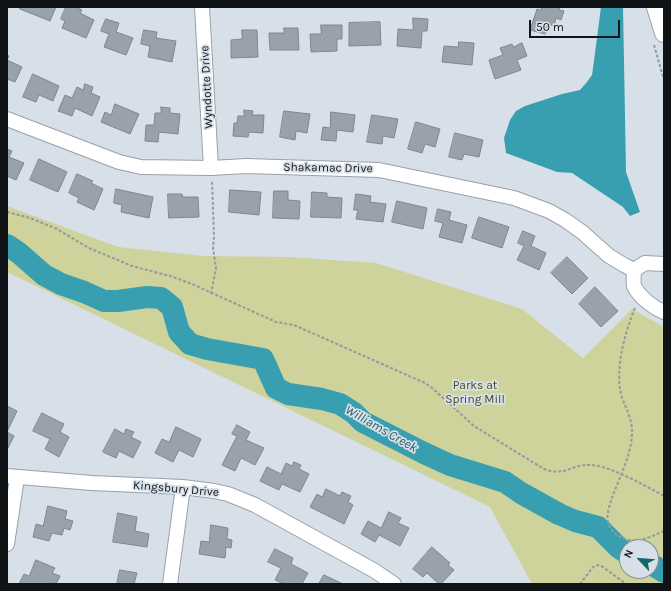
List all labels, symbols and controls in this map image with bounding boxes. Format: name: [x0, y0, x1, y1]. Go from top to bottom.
scale bar: [531, 12, 622, 38]
text: 50 m: [536, 20, 564, 34]
street label: Wyndotte Drive: [198, 45, 216, 129]
street label: Shakamac Drive: [283, 160, 373, 176]
park label: Parks at Spring Mill: [445, 379, 505, 407]
water label: Williams Creek: [342, 402, 420, 456]
street label: Kingsbury Drive: [132, 478, 220, 500]
north arrow: [619, 539, 659, 579]
text: N: [621, 548, 636, 560]

